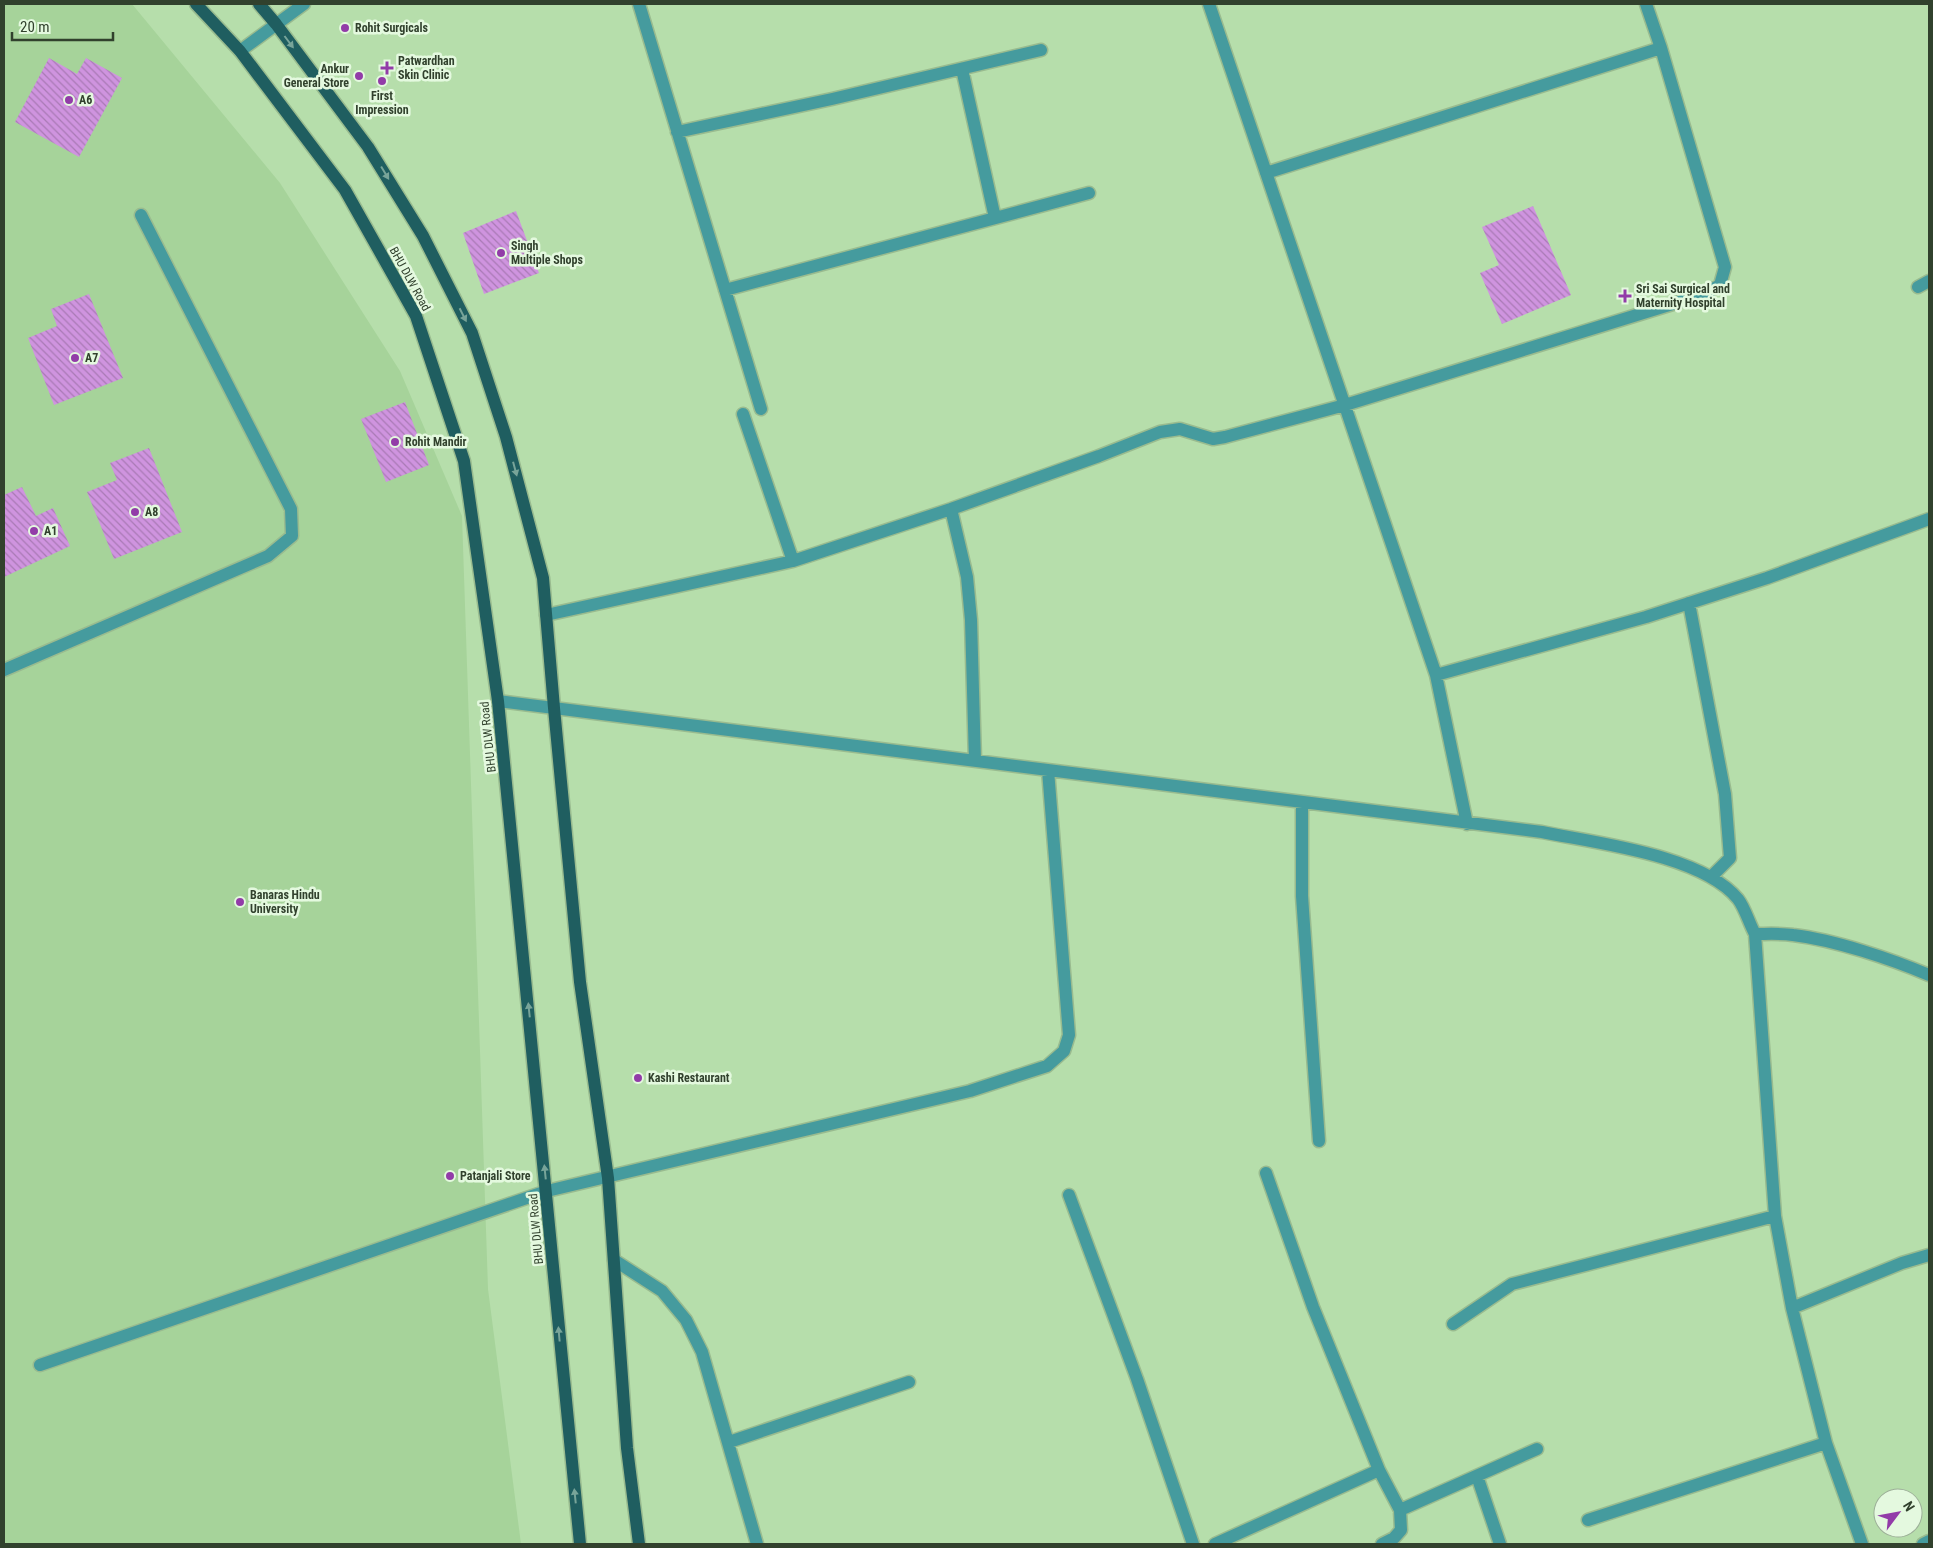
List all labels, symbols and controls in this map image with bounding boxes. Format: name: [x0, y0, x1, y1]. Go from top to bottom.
scale bar: [12, 10, 114, 42]
text: 20 m: [20, 18, 50, 36]
place label: Rohit Surgicals: [355, 21, 428, 35]
marker: Rohit Surgicals: [339, 22, 351, 34]
one-way arrow: [284, 35, 294, 49]
place label: Patwardhan Skin Clinic: [398, 54, 455, 82]
marker: Patwardhan Skin Clinic: [380, 61, 394, 75]
place label: Ankur General Store: [284, 62, 349, 90]
marker: Ankur General Store: [353, 70, 365, 82]
marker: First Impression: [376, 75, 388, 87]
place label: First Impression: [355, 89, 409, 117]
place label: A6: [79, 93, 92, 107]
marker: A6: [63, 94, 75, 106]
one-way arrow: [380, 167, 389, 180]
place label: Singh Multiple Shops: [511, 239, 583, 267]
street label: BHU DLW Road: [387, 244, 433, 314]
marker: Singh Multiple Shops: [495, 247, 507, 259]
place label: Sri Sai Surgical and Maternity Hospital: [1636, 282, 1730, 310]
marker: Sri Sai Surgical and Maternity Hospital: [1618, 289, 1632, 303]
one-way arrow: [459, 308, 467, 323]
place label: A7: [85, 351, 98, 365]
marker: A7: [69, 352, 81, 364]
place label: Rohit Mandir: [405, 435, 467, 449]
marker: Rohit Mandir: [389, 436, 401, 448]
one-way arrow: [511, 462, 519, 477]
place label: A8: [145, 505, 158, 519]
marker: A8: [129, 506, 141, 518]
place label: A1: [44, 524, 57, 538]
marker: A1: [28, 525, 40, 537]
street label: BHU DLW Road: [477, 701, 499, 773]
place label: Banaras Hindu University: [250, 888, 320, 916]
marker: Banaras Hindu University: [234, 896, 246, 908]
one-way arrow: [525, 1002, 533, 1018]
place label: Kashi Restaurant: [648, 1071, 730, 1085]
marker: Kashi Restaurant: [632, 1072, 644, 1084]
one-way arrow: [541, 1164, 549, 1180]
place label: Patanjali Store: [460, 1169, 531, 1183]
marker: Patanjali Store: [444, 1170, 456, 1182]
street label: BHU DLW Road: [526, 1193, 546, 1265]
one-way arrow: [555, 1326, 563, 1342]
one-way arrow: [571, 1487, 579, 1503]
north arrow: [1873, 1488, 1923, 1538]
text: N: [1900, 1498, 1918, 1514]

